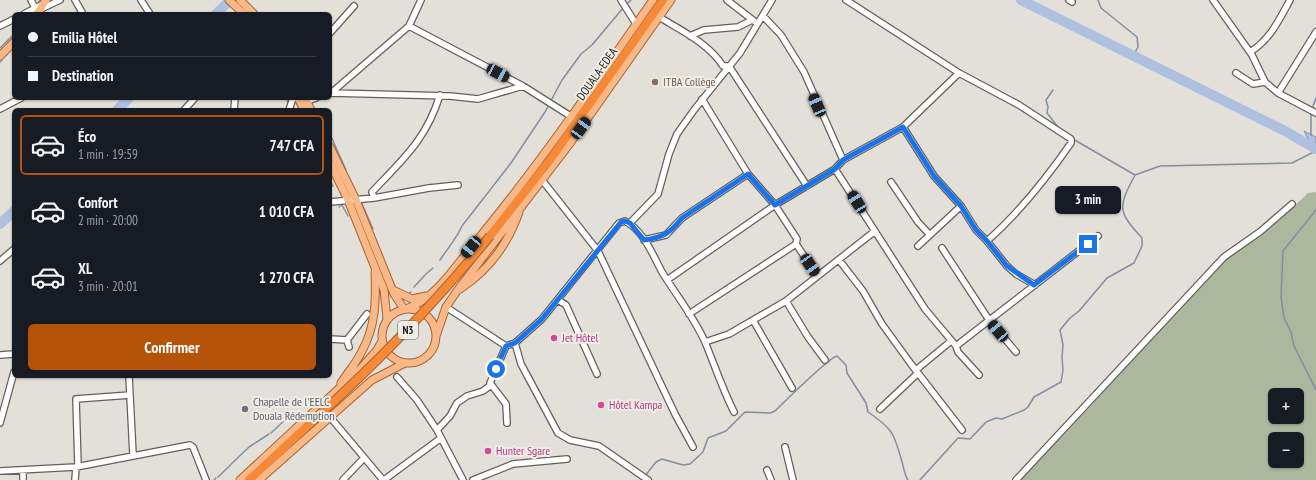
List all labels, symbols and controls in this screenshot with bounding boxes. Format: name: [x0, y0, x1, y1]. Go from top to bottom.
text: Emilia Hôtel: [52, 28, 117, 47]
street label: DOUALA-EDEA: [573, 44, 620, 103]
car: [485, 62, 511, 84]
text: Destination: [52, 66, 114, 85]
place label: ITBA Collège: [663, 74, 716, 89]
marker: ITBA Collège: [650, 77, 660, 87]
car: [807, 92, 827, 118]
car: [569, 115, 593, 141]
icon: car: [30, 127, 66, 163]
text: Éco: [78, 127, 96, 146]
text: 747 CFA: [270, 136, 314, 155]
text: 1 min · 19:59: [78, 146, 138, 163]
callout: 3 min: [1055, 186, 1121, 214]
car: [846, 189, 868, 215]
text: 3 min: [1075, 191, 1101, 208]
icon: car: [30, 193, 66, 229]
text: Confort: [78, 193, 118, 212]
text: 1 010 CFA: [259, 202, 314, 221]
text: 2 min · 20:00: [78, 212, 138, 229]
car: [459, 234, 483, 260]
route end: [1079, 235, 1097, 253]
car: [798, 252, 822, 278]
icon: car: [30, 259, 66, 295]
text: XL: [78, 259, 92, 278]
text: 1 270 CFA: [259, 268, 314, 287]
text: 3 min · 20:01: [78, 278, 138, 295]
car: [986, 318, 1010, 344]
road number: N3: [398, 321, 418, 339]
button: Confirmer: [28, 324, 316, 370]
place label: Jet Hôtel: [561, 330, 598, 345]
marker: Jet Hôtel: [549, 333, 559, 343]
route start: [487, 360, 505, 378]
map controls: [1268, 388, 1304, 468]
button: +: [1268, 388, 1304, 424]
place label: Chapelle de l'EELC Douala Rédemption: [253, 394, 334, 423]
place label: Hôtel Kampa: [609, 397, 663, 412]
marker: Hôtel Kampa: [596, 400, 606, 410]
marker: Chapelle de l'EELC Douala Rédemption: [240, 404, 250, 414]
button: −: [1268, 432, 1304, 468]
place label: Hunter Sgare: [496, 443, 550, 458]
marker: Hunter Sgare: [483, 446, 493, 456]

